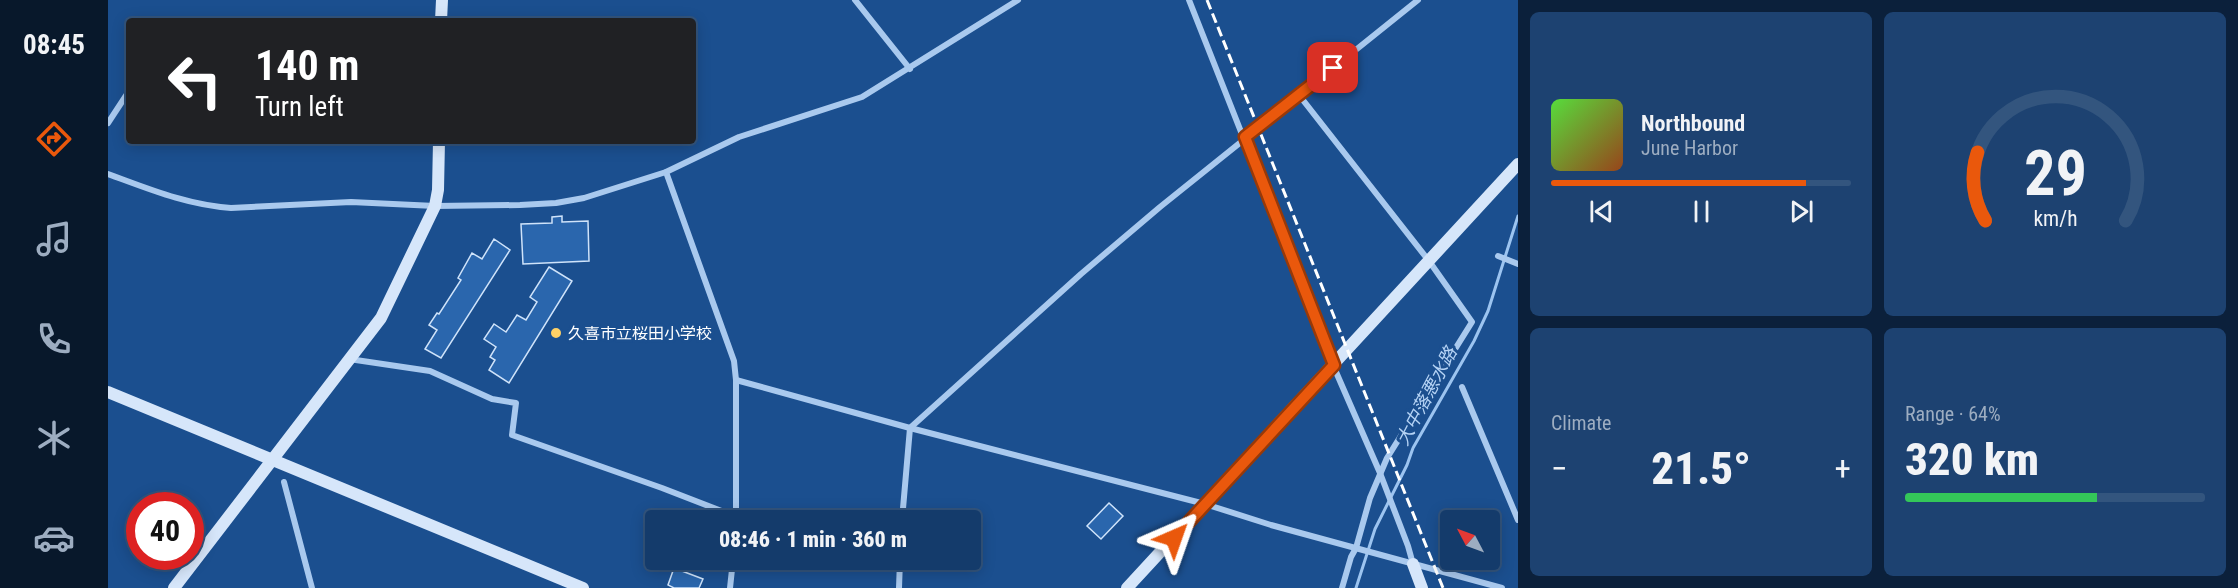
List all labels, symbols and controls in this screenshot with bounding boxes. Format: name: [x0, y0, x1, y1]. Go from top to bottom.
text: 08:45: [23, 29, 85, 61]
text: 140 m: [255, 41, 360, 90]
icon: left: [156, 42, 234, 120]
pin: [1307, 42, 1358, 93]
icon: arrive: [1316, 51, 1349, 84]
text: Turn left: [255, 91, 344, 123]
text: Northbound: [1641, 111, 1745, 136]
icon: directions: [33, 118, 75, 160]
text: June Harbor: [1641, 136, 1738, 160]
text: 29: [2023, 137, 2087, 210]
icon: previous: [1585, 195, 1618, 228]
icon: pause: [1685, 195, 1718, 228]
icon: next: [1785, 195, 1818, 228]
text: km/h: [2033, 206, 2077, 231]
icon: music: [33, 218, 75, 260]
icon: phone: [33, 318, 75, 360]
place label: 久喜市立桜田小学校: [568, 324, 712, 343]
marker: 久喜市立桜田小学校: [549, 326, 563, 340]
water label: 大中落悪水路: [1391, 342, 1462, 449]
text: Range · 64%: [1905, 402, 2001, 426]
text: Climate: [1551, 411, 1611, 435]
icon: climate: [33, 417, 75, 459]
text: 320 km: [1905, 433, 2039, 486]
text: 21.5°: [1651, 442, 1751, 495]
text: −: [1551, 449, 1568, 488]
text: +: [1835, 449, 1851, 488]
speed limit sign: 40: [126, 492, 204, 570]
position arrow: [1142, 506, 1206, 570]
north arrow: [1440, 510, 1500, 570]
map controls: [1440, 510, 1500, 570]
icon: car: [33, 517, 75, 559]
text: 08:46 · 1 min · 360 m: [719, 527, 907, 552]

